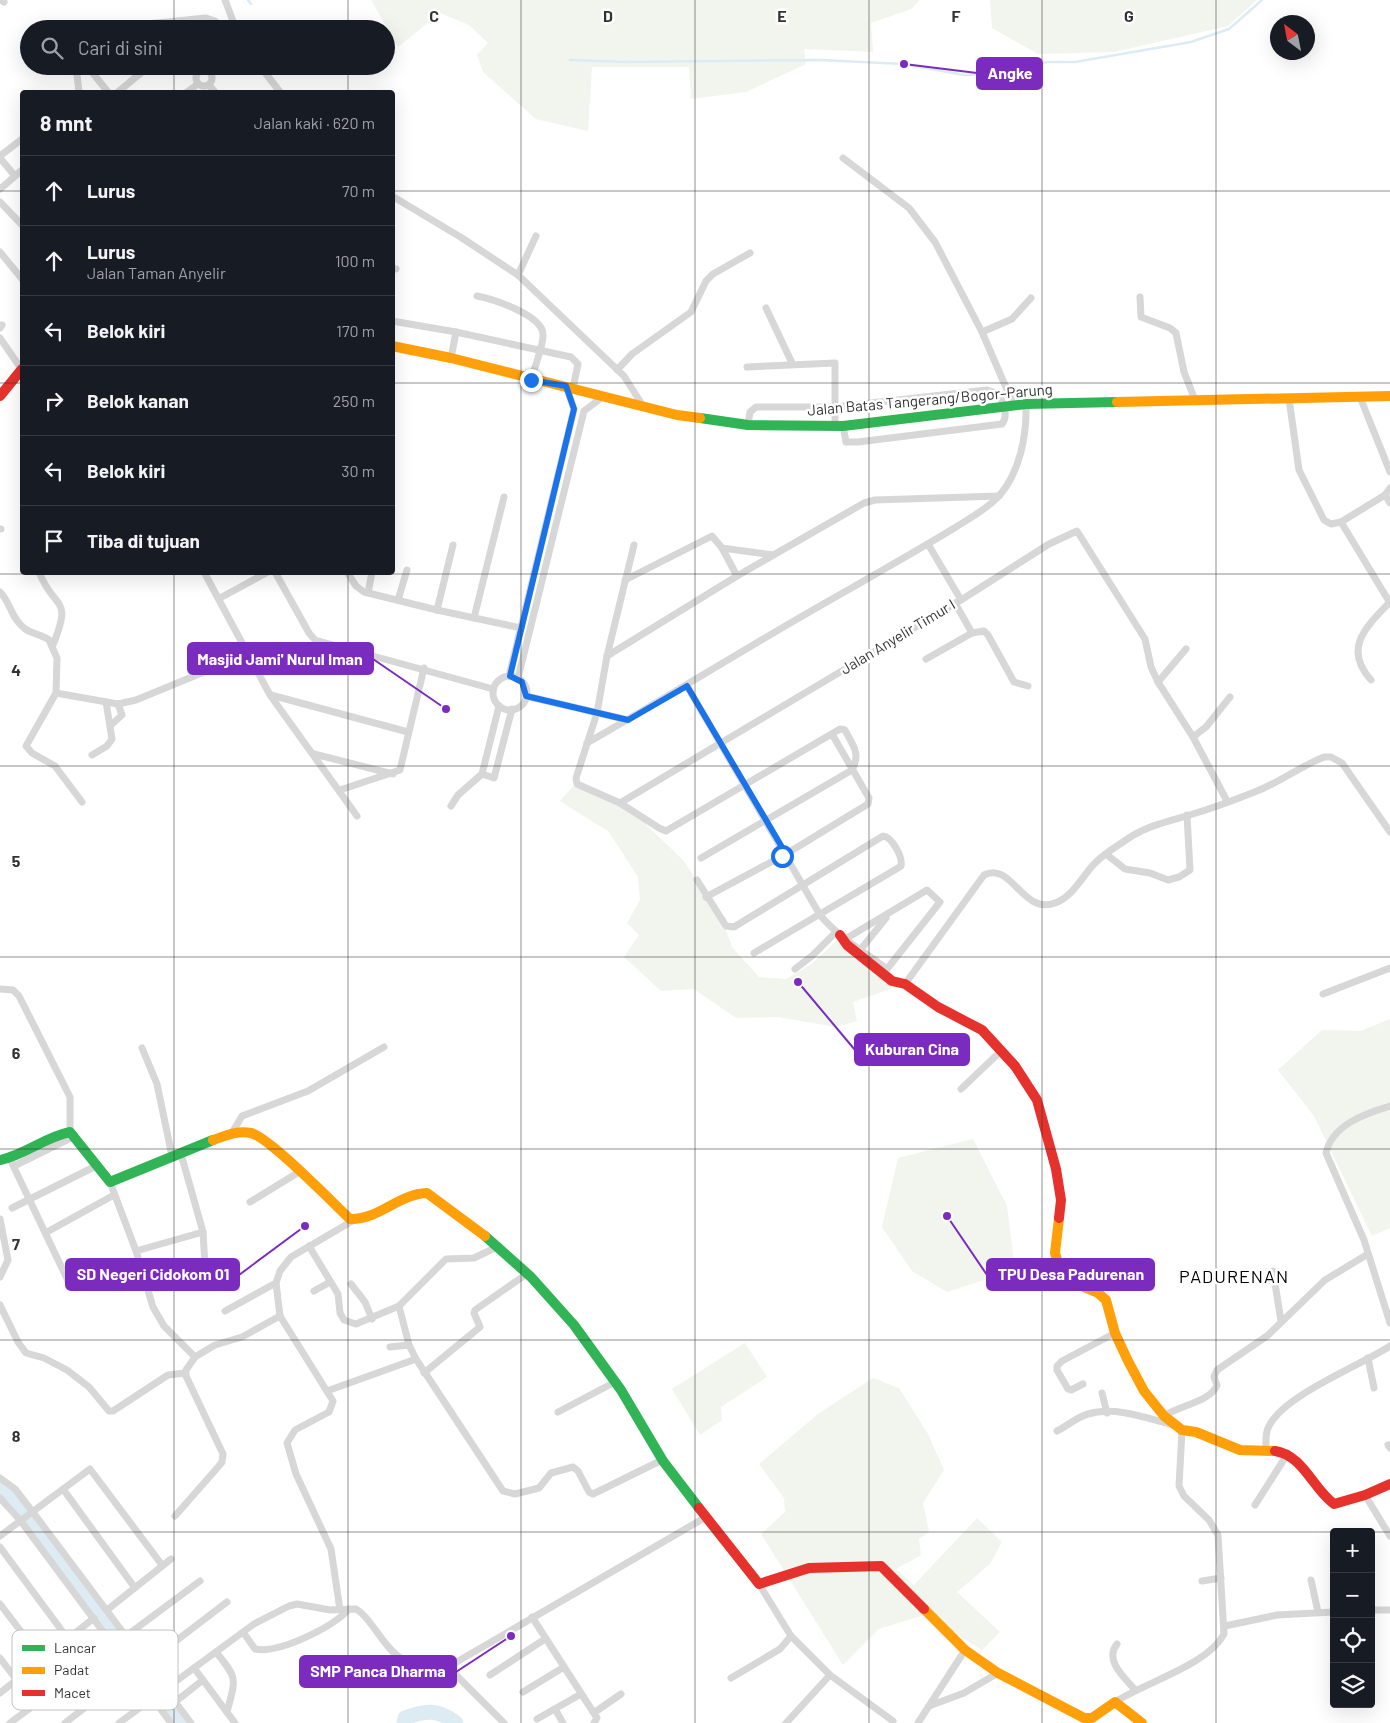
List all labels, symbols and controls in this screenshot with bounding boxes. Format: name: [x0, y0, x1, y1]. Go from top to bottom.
text: C: [429, 6, 439, 25]
text: D: [603, 6, 613, 25]
text: E: [777, 6, 787, 25]
text: F: [952, 6, 961, 25]
text: G: [1124, 6, 1134, 25]
north arrow: [1270, 15, 1315, 60]
search box: [20, 20, 395, 75]
icon: search: [38, 34, 66, 62]
text: Cari di sini: [78, 36, 163, 59]
callout: Angke: [977, 58, 1042, 89]
text: Angke: [988, 63, 1033, 82]
text: 8 mnt: [40, 110, 93, 135]
text: Jalan kaki · 620 m: [254, 113, 375, 132]
icon: ahead: [40, 177, 68, 205]
text: Lurus: [87, 179, 135, 202]
text: 70 m: [342, 181, 375, 200]
text: Lurus: [87, 240, 135, 263]
icon: ahead: [40, 247, 68, 275]
text: 100 m: [335, 251, 375, 270]
text: Jalan Taman Anyelir: [87, 263, 226, 282]
icon: left: [40, 317, 68, 345]
text: Belok kiri: [87, 319, 165, 342]
text: 170 m: [336, 321, 375, 340]
route end: [520, 369, 543, 392]
street label: Jalan Batas Tangerang/Bogor–Parung: [807, 379, 1053, 419]
icon: right: [40, 387, 68, 415]
text: Belok kanan: [87, 389, 189, 412]
text: 250 m: [333, 391, 375, 410]
icon: left: [40, 457, 68, 485]
text: Belok kiri: [87, 459, 165, 482]
text: 30 m: [341, 461, 375, 480]
icon: arrive: [40, 527, 68, 555]
text: Tiba di tujuan: [87, 529, 200, 552]
street label: Jalan Anyelir Timur I: [837, 595, 958, 678]
callout: Masjid Jami' Nurul Iman: [188, 643, 373, 674]
text: Masjid Jami' Nurul Iman: [197, 649, 363, 668]
text: 4: [11, 660, 21, 679]
route start: [771, 845, 794, 868]
text: 5: [12, 851, 21, 870]
callout: Kuburan Cina: [855, 1034, 969, 1065]
text: Kuburan Cina: [865, 1039, 959, 1058]
text: 6: [12, 1043, 21, 1062]
text: 7: [12, 1234, 20, 1253]
callout: SD Negeri Cidokom 01: [66, 1259, 239, 1290]
callout: TPU Desa Padurenan: [987, 1259, 1154, 1290]
text: SD Negeri Cidokom 01: [77, 1264, 229, 1283]
text: TPU Desa Padurenan: [998, 1264, 1144, 1283]
district label: PADURENAN: [1179, 1265, 1289, 1287]
text: 8: [12, 1426, 21, 1445]
map controls: [1330, 1528, 1375, 1708]
button: +: [1330, 1528, 1375, 1573]
button: −: [1330, 1573, 1375, 1618]
button: locate: [1330, 1618, 1375, 1663]
legend: [12, 1630, 178, 1710]
text: Lancar: [54, 1639, 96, 1656]
callout: SMP Panca Dharma: [300, 1656, 456, 1687]
text: Padat: [54, 1661, 89, 1678]
text: SMP Panca Dharma: [310, 1661, 446, 1680]
button: layers: [1330, 1663, 1375, 1708]
text: Macet: [54, 1684, 91, 1701]

